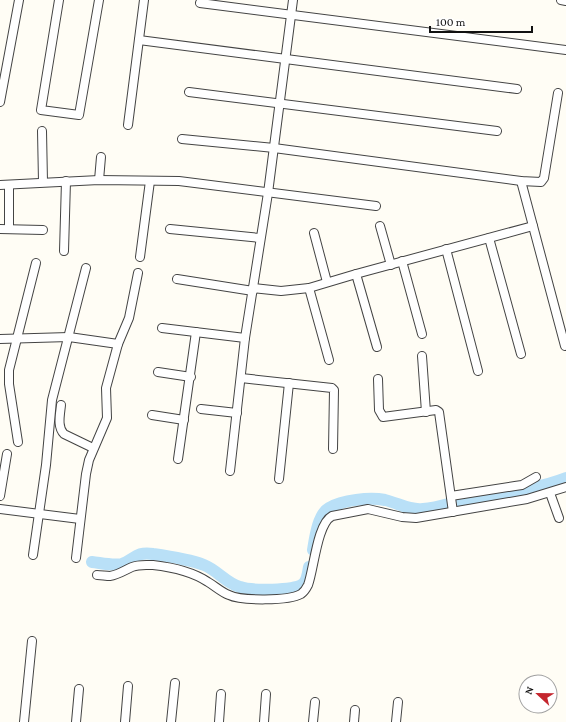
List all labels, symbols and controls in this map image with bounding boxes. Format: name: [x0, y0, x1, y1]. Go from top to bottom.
scale bar: [430, 8, 532, 34]
text: 100 m: [436, 15, 466, 29]
north arrow: [518, 674, 558, 714]
text: N: [522, 684, 536, 696]

